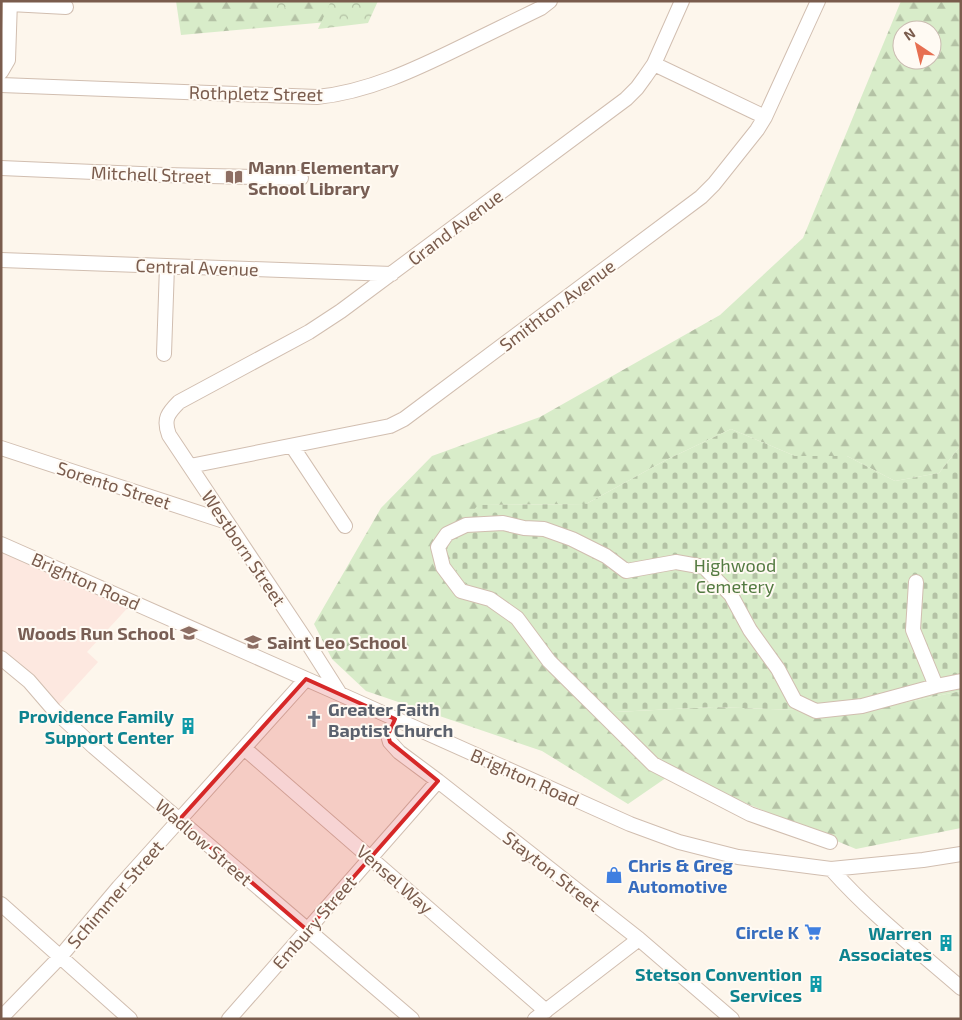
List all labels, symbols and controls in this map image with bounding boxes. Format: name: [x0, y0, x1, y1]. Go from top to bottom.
north arrow: [892, 20, 942, 70]
text: N: [900, 24, 918, 44]
street label: Rothpletz Street: [189, 81, 323, 105]
place label: Mann Elementary School Library: [248, 156, 400, 199]
street label: Mitchell Street: [90, 161, 212, 187]
library icon: Mann Elementary School Library: [224, 167, 244, 187]
street label: Grand Avenue: [403, 184, 507, 270]
street label: Central Avenue: [135, 254, 259, 280]
street label: Smithton Avenue: [495, 254, 619, 356]
street label: Sorento Street: [54, 456, 174, 514]
street label: Westborn Street: [197, 486, 291, 610]
street label: Brighton Road: [28, 547, 144, 615]
park label: Highwood Cemetery: [694, 554, 776, 597]
place label: Woods Run School: [18, 622, 175, 644]
school or university icon: Woods Run School: [179, 623, 199, 643]
place label: Saint Leo School: [267, 631, 407, 653]
school or university icon: Saint Leo School: [243, 632, 263, 652]
place label: Greater Faith Baptist Church: [328, 698, 453, 741]
place label: Providence Family Support Center: [19, 705, 175, 748]
church icon: Greater Faith Baptist Church: [304, 709, 324, 729]
building icon: Providence Family Support Center: [178, 716, 198, 736]
street label: Brighton Road: [467, 743, 583, 811]
street label: Wadlow Street: [151, 794, 257, 890]
street label: Stayton Street: [499, 826, 605, 916]
street label: Schimmer Street: [62, 835, 168, 953]
street label: Vensel Way: [352, 840, 438, 918]
place label: Chris & Greg Automotive: [628, 854, 734, 897]
shop icon: Chris & Greg Automotive: [604, 865, 624, 885]
street label: Embury Street: [267, 871, 361, 973]
place label: Circle K: [735, 921, 800, 943]
supermarket icon: Circle K: [803, 922, 823, 942]
place label: Warren Associates: [839, 922, 932, 965]
building icon: Warren Associates: [936, 933, 956, 953]
place label: Stetson Convention Services: [635, 963, 802, 1006]
building icon: Stetson Convention Services: [806, 974, 826, 994]

